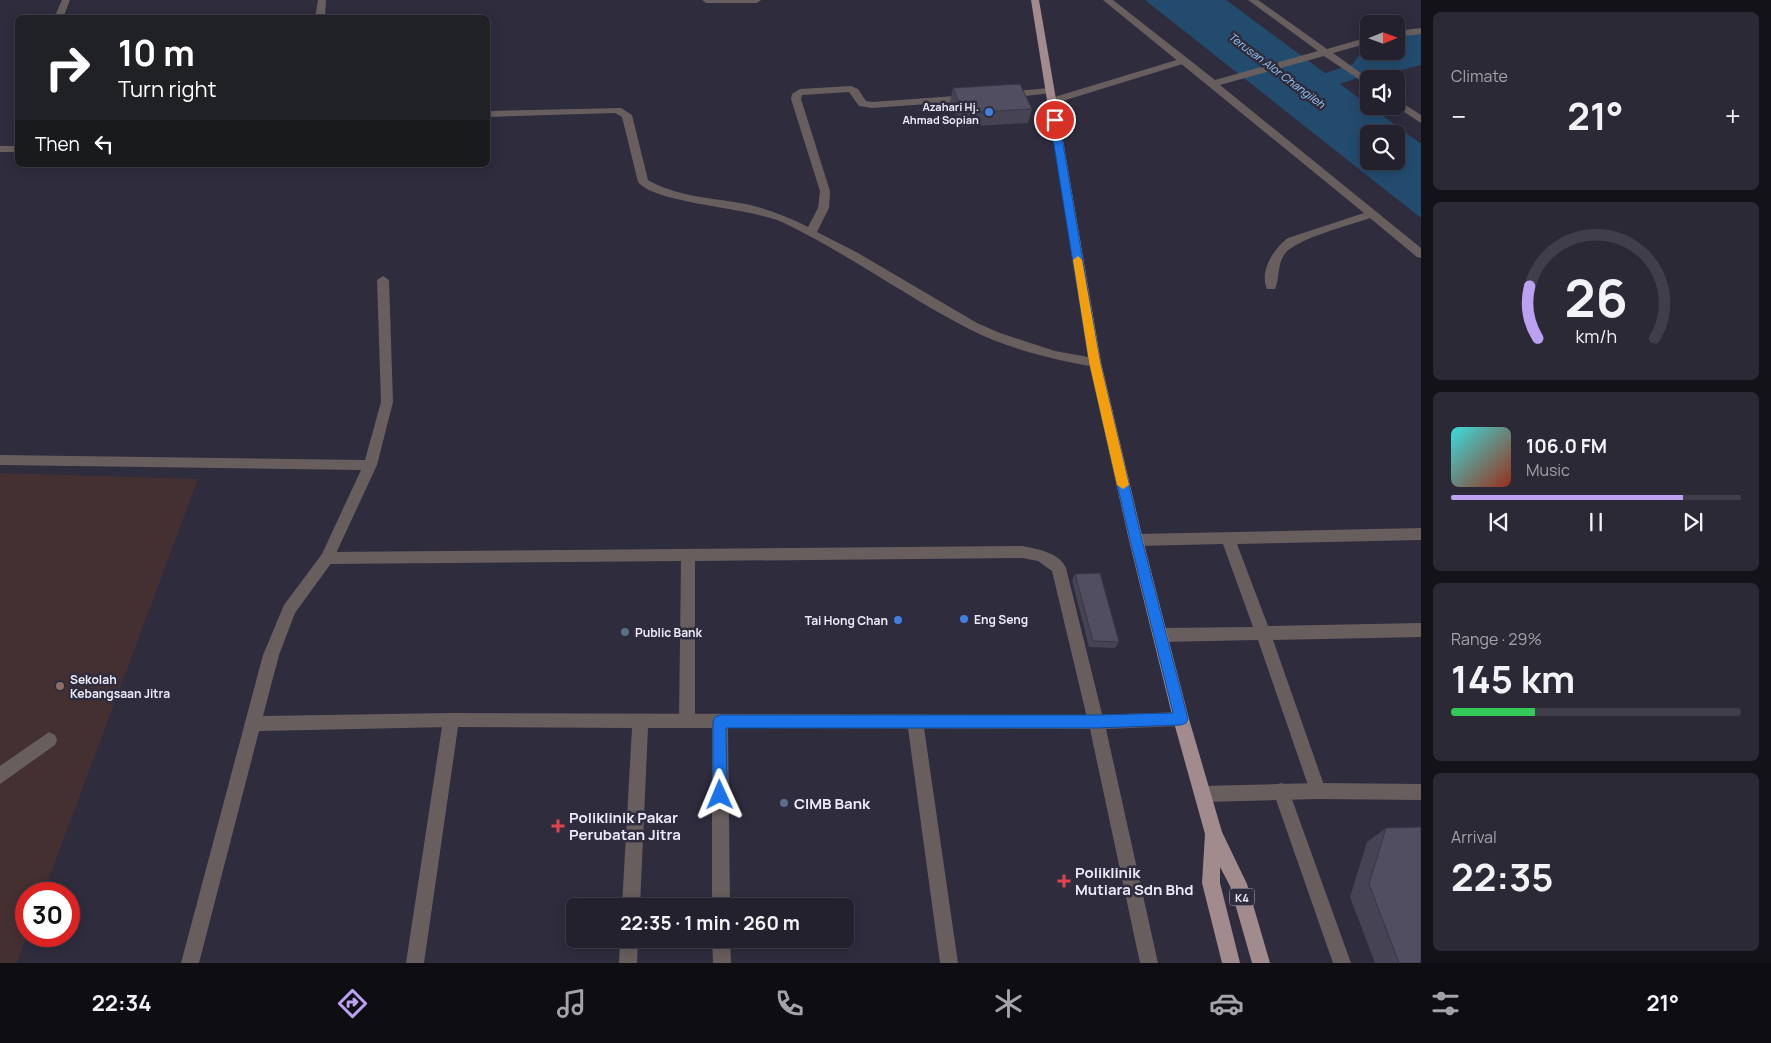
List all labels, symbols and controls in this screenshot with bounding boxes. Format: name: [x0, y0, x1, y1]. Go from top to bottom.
north arrow: [1360, 15, 1405, 60]
map controls: [1360, 15, 1405, 170]
text: 10 m: [118, 29, 195, 77]
water label: Terusan Alor Changileh: [1226, 29, 1329, 112]
icon: right: [35, 35, 100, 100]
text: Climate: [1451, 65, 1508, 87]
button: sound: [1360, 70, 1405, 115]
text: Turn right: [118, 74, 216, 104]
text: 21°: [1567, 89, 1624, 141]
text: −: [1451, 97, 1466, 135]
text: +: [1725, 97, 1741, 135]
place label: Azahari Hj. Ahmad Sopian: [902, 99, 979, 127]
pin: [1034, 99, 1076, 141]
marker: Azahari Hj. Ahmad Sopian: [983, 106, 995, 118]
icon: arrive: [1041, 106, 1069, 134]
button: search: [1360, 125, 1405, 170]
icon: left: [90, 130, 118, 158]
text: Then: [35, 131, 80, 157]
text: 26: [1564, 262, 1628, 333]
text: km/h: [1575, 324, 1617, 348]
text: 106.0 FM: [1526, 433, 1607, 459]
text: Music: [1526, 459, 1570, 481]
icon: previous: [1485, 508, 1513, 536]
icon: pause: [1582, 508, 1610, 536]
icon: next: [1679, 508, 1707, 536]
place label: Eng Seng: [974, 611, 1028, 628]
place label: Tai Hong Chan: [805, 612, 888, 629]
marker: Eng Seng: [958, 613, 970, 625]
marker: Tai Hong Chan: [892, 614, 904, 626]
place label: Public Bank: [635, 624, 703, 641]
marker: Public Bank: [619, 626, 631, 638]
text: Range · 29%: [1451, 628, 1542, 650]
text: 145 km: [1451, 652, 1575, 704]
place label: Sekolah Kebangsaan Jitra: [70, 671, 170, 702]
marker: Sekolah Kebangsaan Jitra: [54, 680, 66, 692]
position arrow: [693, 768, 745, 820]
place label: CIMB Bank: [794, 793, 871, 814]
marker: CIMB Bank: [778, 797, 790, 809]
place label: Poliklinik Pakar Perubatan Jitra: [569, 807, 681, 845]
marker: Poliklinik Pakar Perubatan Jitra: [551, 819, 565, 833]
text: Arrival: [1451, 826, 1497, 848]
text: 22:35: [1451, 850, 1554, 902]
place label: Poliklinik Mutiara Sdn Bhd: [1075, 862, 1194, 900]
marker: Poliklinik Mutiara Sdn Bhd: [1057, 874, 1071, 888]
speed limit sign: 30: [15, 882, 80, 947]
road number: K4: [1230, 889, 1254, 906]
text: 22:35 · 1 min · 260 m: [620, 910, 800, 936]
icon: directions: [335, 986, 370, 1021]
icon: music: [554, 986, 589, 1021]
icon: phone: [772, 986, 807, 1021]
icon: climate: [991, 986, 1026, 1021]
icon: car: [1209, 986, 1244, 1021]
icon: filters: [1428, 986, 1463, 1021]
text: 22:34: [92, 988, 152, 1018]
text: 21°: [1647, 988, 1679, 1018]

